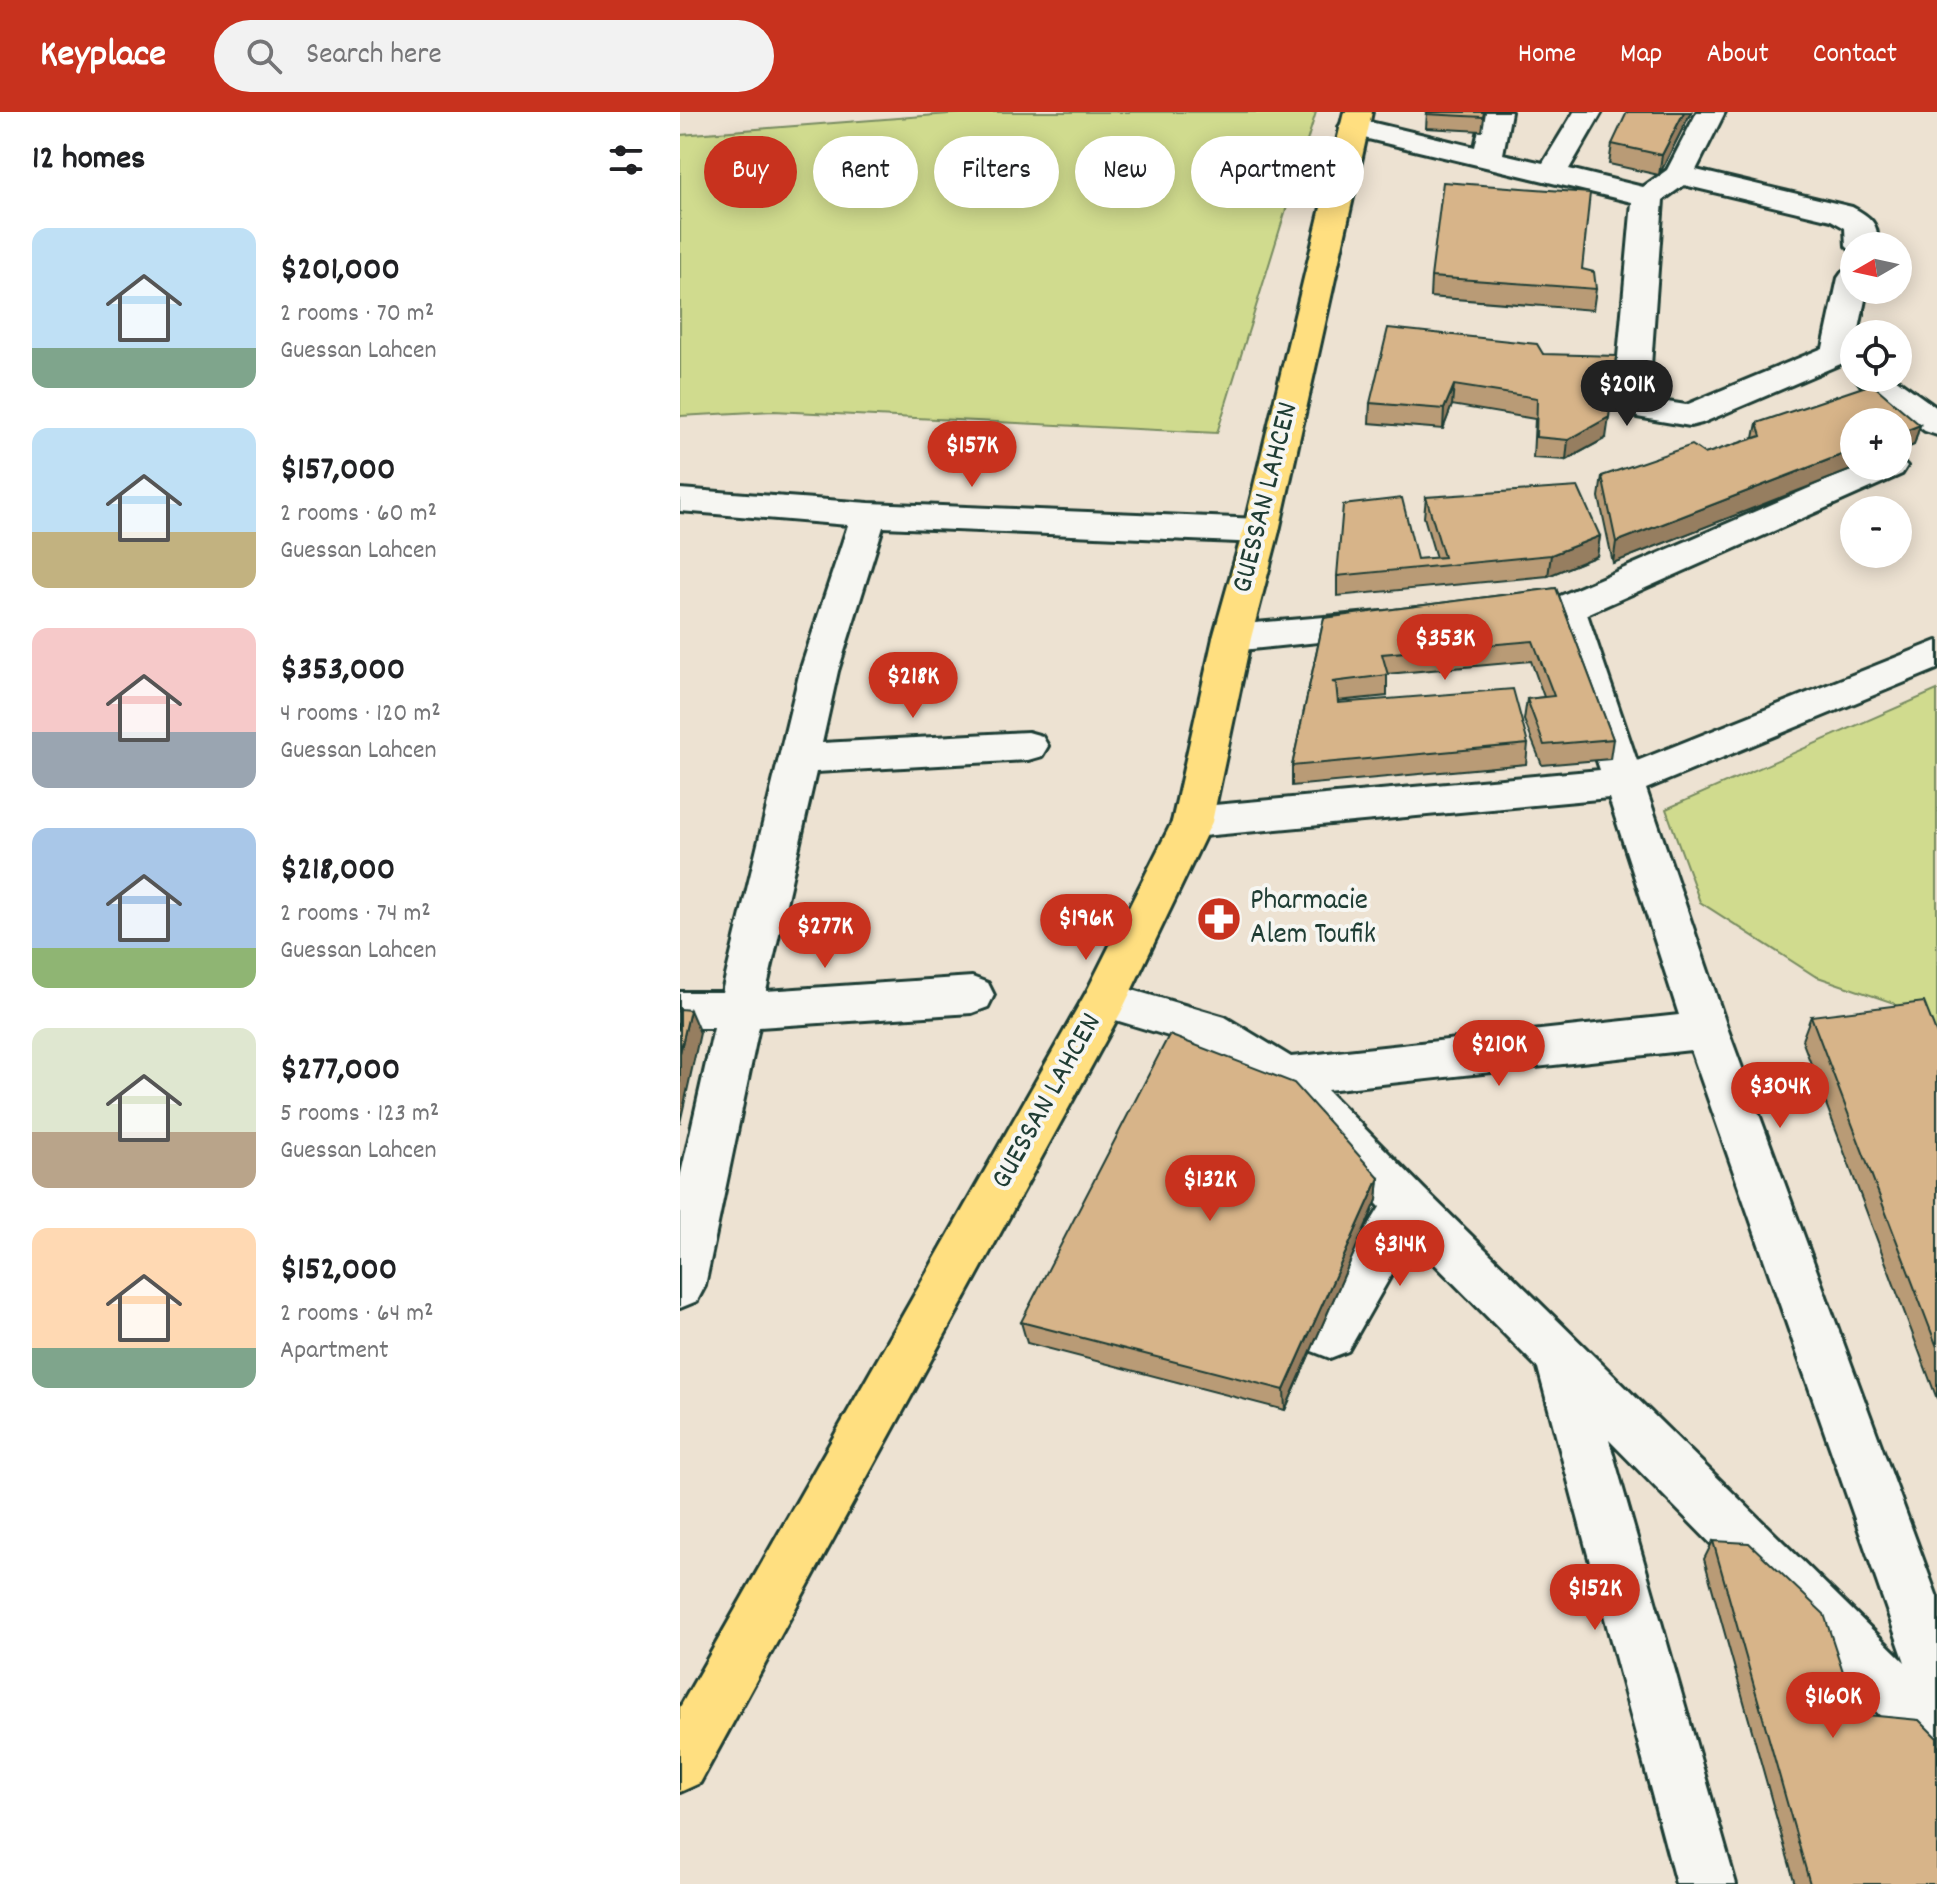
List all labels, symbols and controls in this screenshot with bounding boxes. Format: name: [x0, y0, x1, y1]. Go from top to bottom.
search box: [214, 20, 774, 92]
text: Keyplace: [40, 29, 166, 84]
icon: search: [242, 34, 286, 78]
text: Search here: [306, 35, 442, 78]
text: Home: [1518, 36, 1576, 76]
text: Map: [1620, 36, 1662, 76]
text: About: [1706, 36, 1769, 76]
text: Contact: [1813, 36, 1897, 76]
text: 12 homes: [32, 136, 145, 185]
chip: Buy: [704, 136, 797, 208]
chip: Rent: [813, 136, 918, 208]
chip: Filters: [934, 136, 1059, 208]
chip: New: [1075, 136, 1175, 208]
chip: Apartment: [1191, 136, 1364, 208]
icon: filters: [604, 138, 648, 182]
north arrow: [1840, 232, 1912, 304]
map controls: [1840, 232, 1912, 568]
text: $201,000: [280, 247, 400, 296]
icon: home: [96, 260, 192, 356]
text: 2 rooms · 70 m²: [280, 296, 434, 333]
button: locate: [1840, 320, 1912, 392]
text: Guessan Lahcen: [280, 333, 436, 370]
pin: $201K: [1571, 360, 1683, 428]
text: $201K: [1599, 367, 1655, 404]
street label: GUESSAN LAHCEN: [1223, 398, 1311, 598]
button: +: [1840, 408, 1912, 480]
pin: $157K: [916, 421, 1028, 489]
text: $157K: [946, 428, 998, 465]
text: $157,000: [280, 447, 396, 496]
icon: home: [96, 460, 192, 556]
text: 2 rooms · 60 m²: [280, 496, 437, 533]
button: −: [1840, 496, 1912, 568]
text: Guessan Lahcen: [280, 533, 436, 570]
pin: $353K: [1389, 614, 1501, 682]
text: $353K: [1415, 621, 1475, 658]
text: $353,000: [280, 647, 405, 696]
pin: $218K: [857, 652, 969, 720]
text: $218K: [887, 659, 939, 696]
icon: home: [96, 660, 192, 756]
text: 4 rooms · 120 m²: [280, 696, 441, 733]
text: Guessan Lahcen: [280, 733, 436, 770]
text: $218,000: [280, 847, 395, 896]
icon: home: [96, 860, 192, 956]
place label: Pharmacie Alem Toufik: [1250, 881, 1376, 958]
pin: $196K: [1030, 894, 1142, 962]
pharmacy icon: Pharmacie Alem Toufik: [1195, 895, 1243, 943]
text: 2 rooms · 74 m²: [280, 896, 431, 933]
text: $196K: [1058, 901, 1114, 938]
pin: $277K: [769, 902, 881, 970]
text: $277K: [797, 909, 853, 946]
text: Guessan Lahcen: [280, 933, 436, 970]
street label: GUESSAN LAHCEN: [982, 1006, 1114, 1198]
pin: $210K: [1443, 1020, 1555, 1088]
text: $210K: [1471, 1027, 1527, 1064]
text: $277,000: [280, 1047, 400, 1096]
icon: home: [96, 1060, 192, 1156]
pin: $304K: [1724, 1062, 1836, 1130]
text: $304K: [1749, 1069, 1811, 1106]
text: 5 rooms · 123 m²: [280, 1096, 439, 1133]
text: Guessan Lahcen: [280, 1133, 436, 1170]
pin: $132K: [1154, 1155, 1266, 1223]
text: $132K: [1183, 1162, 1237, 1199]
pin: $314K: [1344, 1220, 1456, 1288]
text: $314K: [1373, 1227, 1427, 1264]
text: $152,000: [280, 1247, 397, 1296]
icon: home: [96, 1260, 192, 1356]
text: 2 rooms · 64 m²: [280, 1296, 434, 1333]
text: Apartment: [280, 1333, 389, 1370]
pin: $152K: [1539, 1564, 1651, 1632]
text: $152K: [1568, 1571, 1622, 1608]
pin: $160K: [1777, 1672, 1889, 1740]
text: $160K: [1804, 1679, 1862, 1716]

